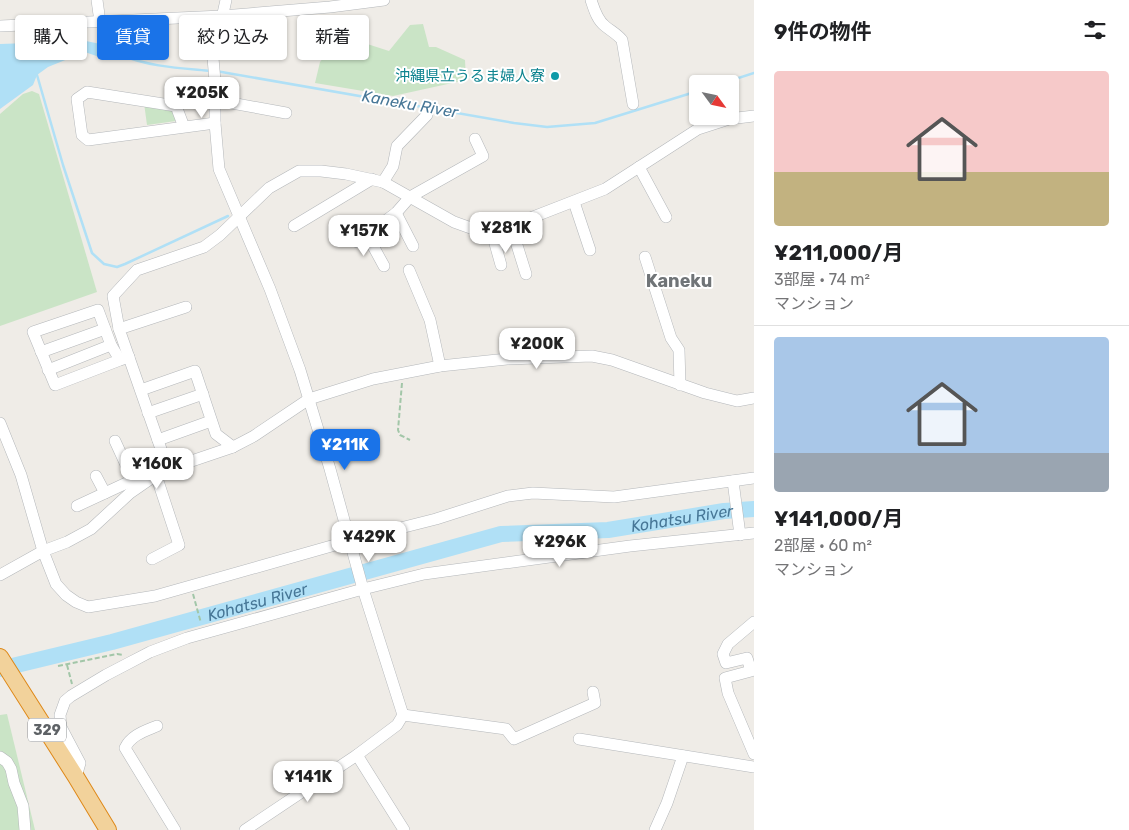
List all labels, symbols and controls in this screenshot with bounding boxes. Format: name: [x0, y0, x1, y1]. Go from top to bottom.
chip: 購入: [15, 15, 87, 60]
chip: 賃貸: [97, 15, 169, 60]
chip: 絞り込み: [179, 15, 287, 60]
chip: 新着: [297, 15, 369, 60]
icon: filters: [1081, 16, 1109, 44]
text: 9件の物件: [774, 19, 871, 44]
place label: 沖縄県立うるま婦人寮: [395, 67, 545, 85]
marker: 沖縄県立うるま婦人寮: [549, 70, 561, 82]
north arrow: [689, 75, 739, 125]
map controls: [689, 75, 739, 125]
pin: ¥205K: [167, 76, 237, 119]
text: ¥205K: [175, 83, 229, 102]
water label: Kaneku River: [360, 86, 460, 122]
icon: home: [897, 104, 987, 194]
pin: ¥281K: [471, 212, 541, 254]
pin: ¥157K: [329, 214, 399, 257]
text: ¥281K: [481, 218, 531, 237]
text: ¥157K: [339, 221, 389, 240]
text: ¥211,000/月: [774, 240, 903, 265]
district label: Kaneku: [646, 270, 712, 292]
text: 3部屋 · 74 m²: [774, 270, 870, 289]
text: マンション: [774, 294, 854, 313]
pin: ¥200K: [502, 328, 572, 370]
text: ¥200K: [510, 334, 564, 353]
icon: home: [897, 369, 987, 459]
pin: ¥211K: [310, 428, 380, 471]
text: ¥211K: [321, 435, 369, 454]
pin: ¥160K: [122, 448, 192, 490]
text: ¥160K: [132, 454, 182, 473]
water label: Kohatsu River: [630, 501, 735, 536]
text: ¥141,000/月: [774, 506, 903, 531]
pin: ¥429K: [334, 520, 404, 563]
pin: ¥296K: [525, 526, 595, 568]
text: ¥429K: [342, 527, 396, 546]
text: ¥296K: [534, 532, 586, 551]
text: 2部屋 · 60 m²: [774, 536, 872, 555]
text: マンション: [774, 560, 854, 579]
water label: Kohatsu River: [205, 578, 310, 625]
road number: 329: [28, 718, 66, 742]
pin: ¥141K: [273, 760, 343, 803]
text: ¥141K: [284, 767, 332, 786]

